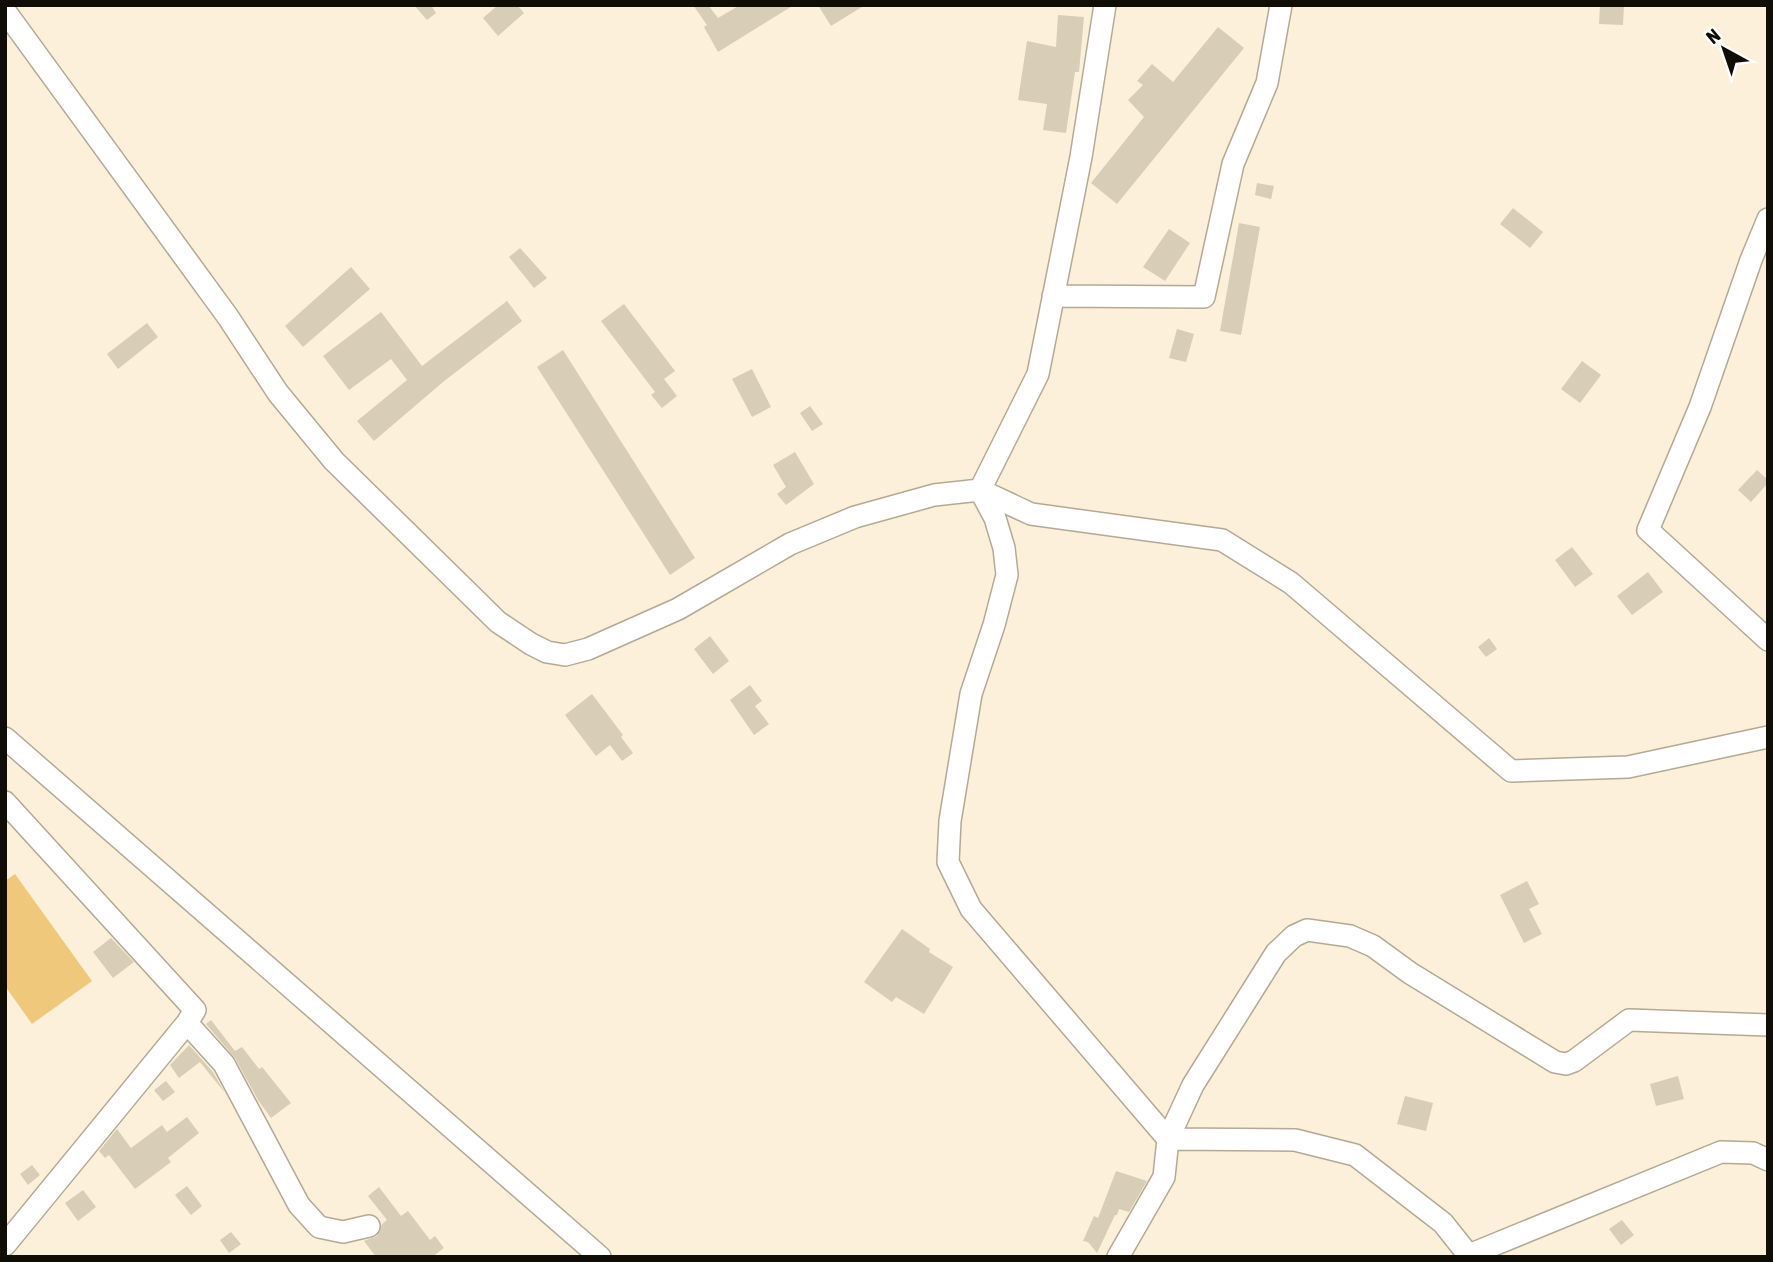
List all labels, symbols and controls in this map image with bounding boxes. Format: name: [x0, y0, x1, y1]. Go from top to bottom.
north arrow: [1689, 14, 1759, 84]
text: N: [1702, 24, 1724, 48]

